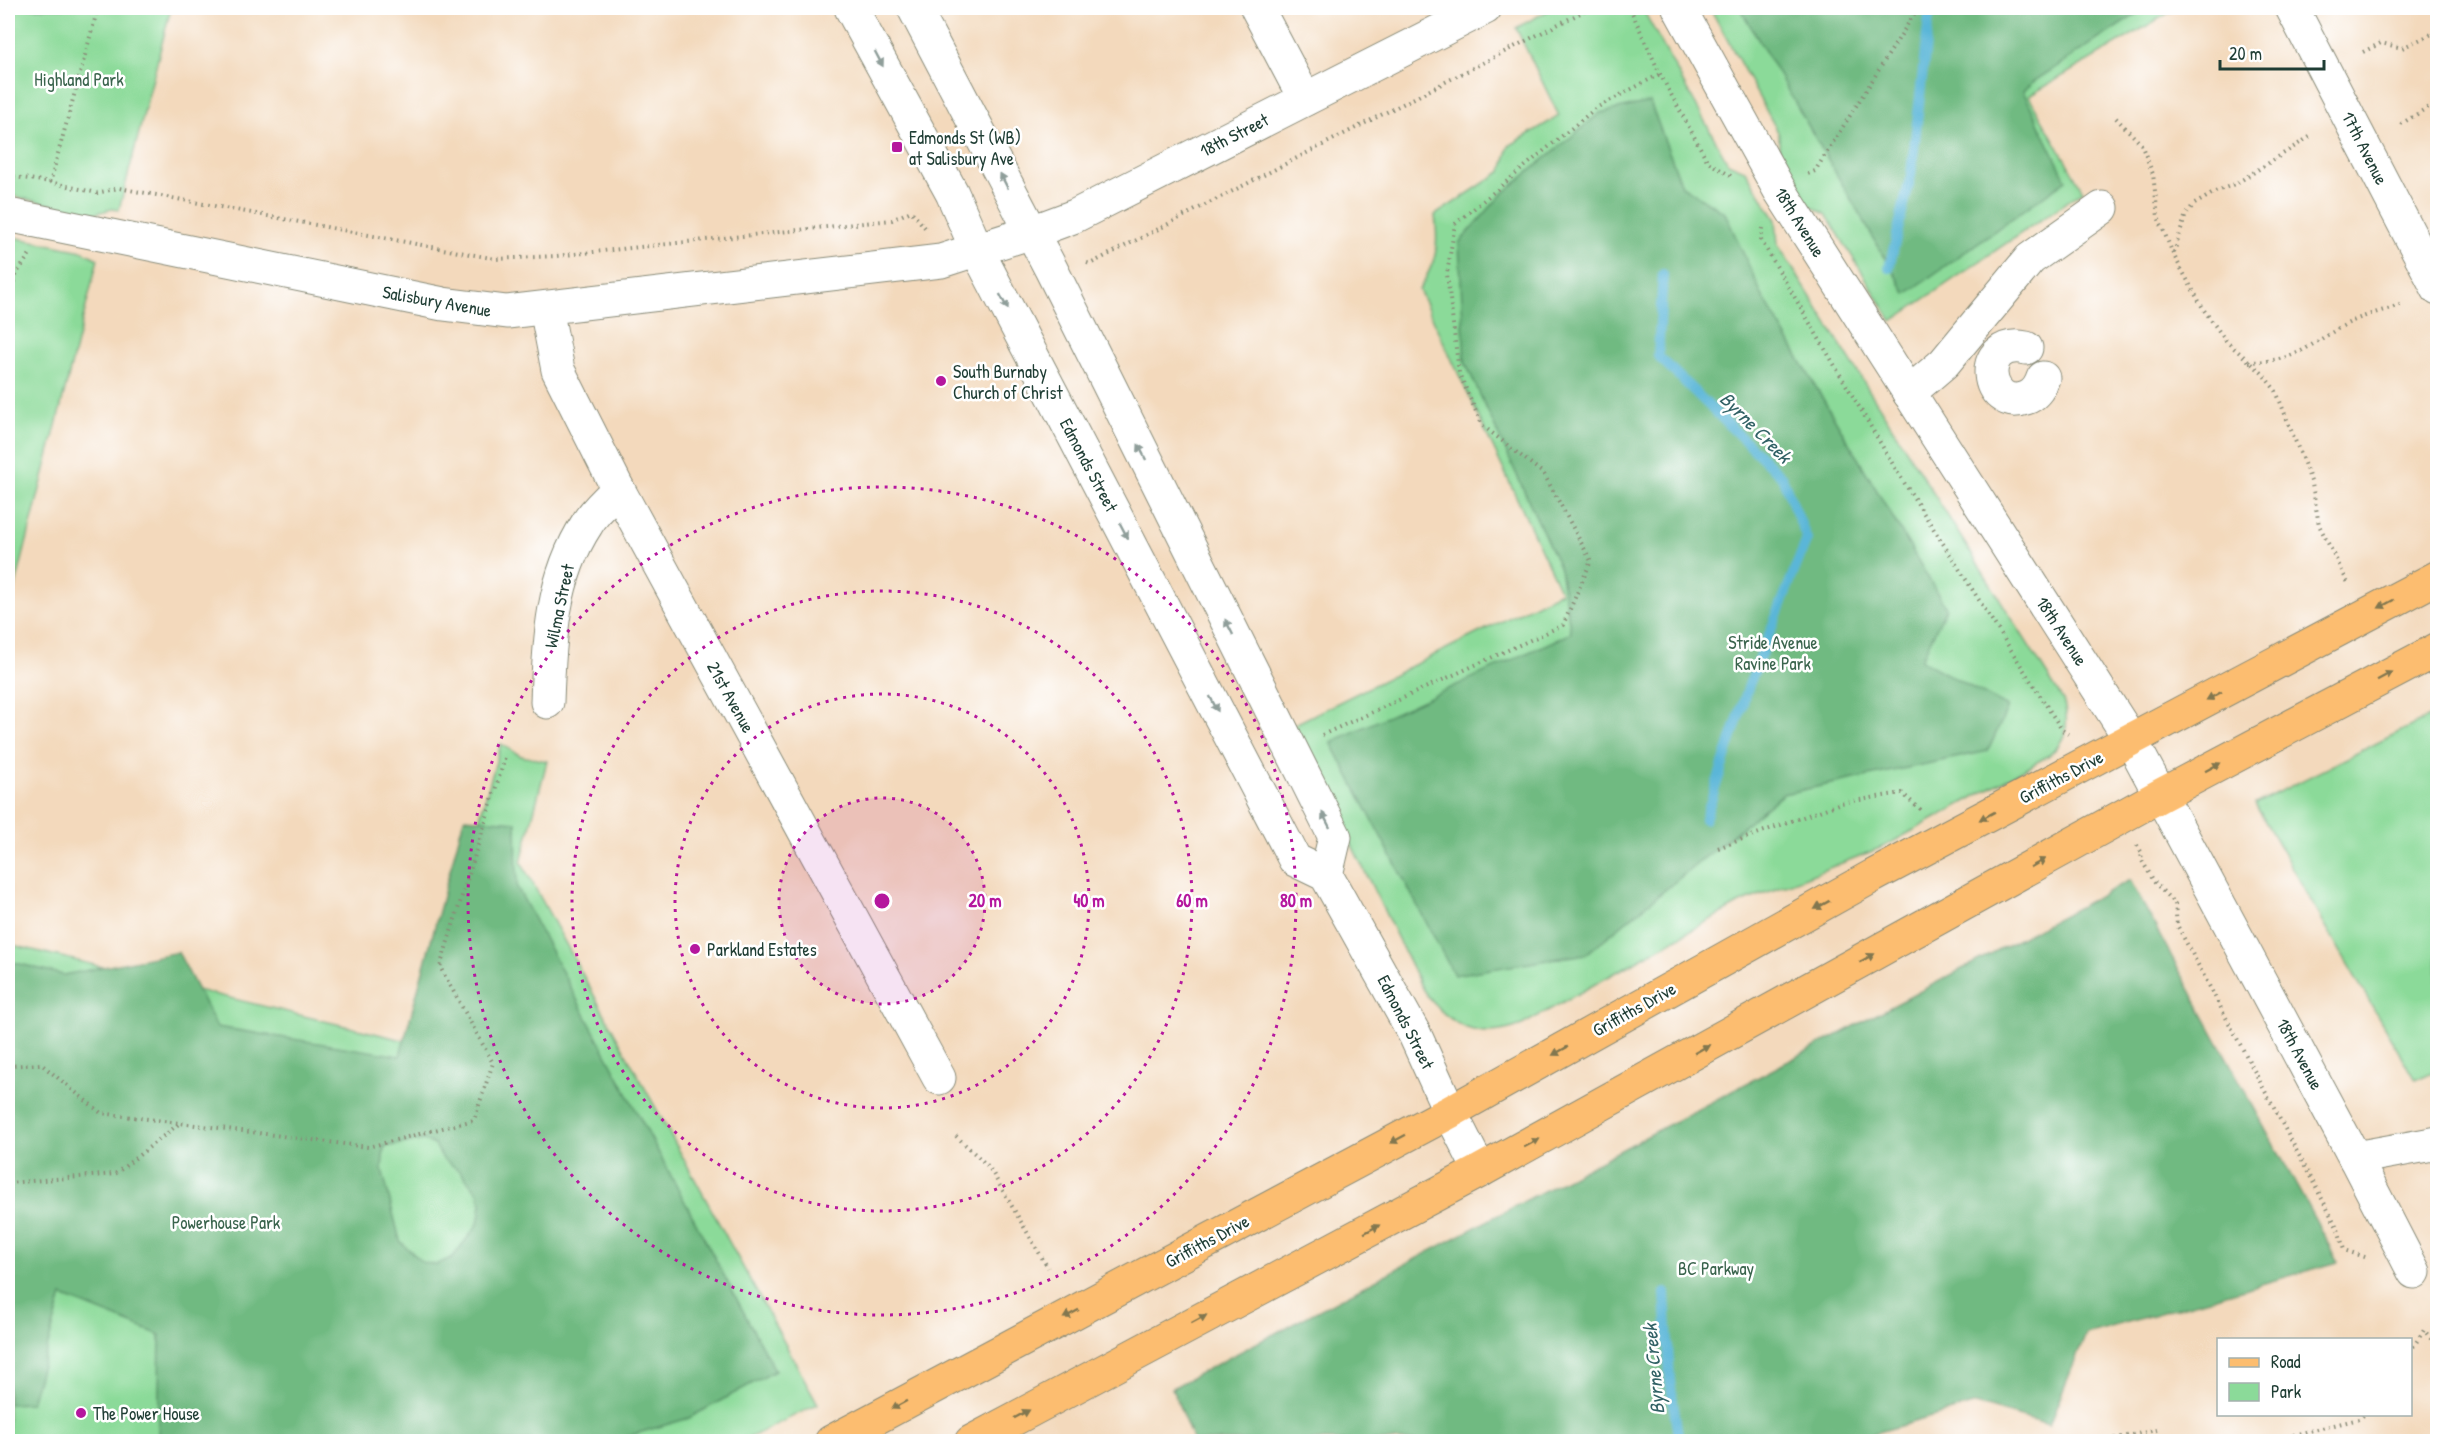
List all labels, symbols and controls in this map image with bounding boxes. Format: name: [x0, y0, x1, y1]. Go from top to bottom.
scale bar: [2220, 33, 2324, 71]
text: 20 m: [2229, 41, 2262, 66]
one-way arrow: [874, 51, 884, 68]
park label: Highland Park: [34, 67, 124, 92]
street label: 18th Street: [1195, 107, 1273, 163]
street label: 17th Avenue: [2336, 107, 2394, 189]
place label: Edmonds St (WB) at Salisbury Ave: [909, 125, 1021, 171]
marker: Edmonds St (WB) at Salisbury Ave: [890, 140, 904, 154]
one-way arrow: [999, 172, 1009, 189]
street label: 18th Avenue: [1769, 182, 1831, 262]
street label: Salisbury Avenue: [381, 279, 493, 323]
one-way arrow: [999, 294, 1009, 311]
place label: South Burnaby Church of Christ: [953, 359, 1063, 405]
marker: South Burnaby Church of Christ: [934, 374, 948, 388]
water label: Byrne Creek: [1714, 385, 1799, 471]
street label: Edmonds Street: [1054, 414, 1124, 517]
one-way arrow: [1138, 443, 1148, 461]
one-way arrow: [1118, 522, 1128, 540]
street label: Wilma Street: [538, 561, 580, 650]
street label: 18th Avenue: [2030, 592, 2094, 670]
one-way arrow: [2377, 599, 2394, 609]
one-way arrow: [1225, 618, 1234, 635]
park label: Stride Avenue Ravine Park: [1728, 630, 1818, 676]
street label: 21st Avenue: [701, 657, 761, 737]
one-way arrow: [2377, 671, 2394, 681]
one-way arrow: [2205, 691, 2222, 701]
one-way arrow: [1209, 695, 1219, 712]
street label: Griffiths Drive: [2015, 744, 2107, 810]
one-way arrow: [2204, 762, 2221, 772]
one-way arrow: [1321, 811, 1331, 828]
one-way arrow: [1978, 811, 1995, 821]
one-way arrow: [2030, 858, 2047, 868]
text: 20 m: [969, 888, 1001, 913]
text: 40 m: [1073, 888, 1105, 913]
text: 60 m: [1176, 888, 1208, 913]
text: 80 m: [1280, 888, 1312, 913]
centre of rings: [872, 891, 892, 911]
one-way arrow: [1814, 899, 1830, 910]
place label: Parkland Estates: [707, 937, 817, 962]
marker: Parkland Estates: [688, 942, 702, 956]
one-way arrow: [1859, 952, 1875, 963]
street label: Edmonds Street: [1372, 971, 1441, 1074]
street label: Griffiths Drive: [1588, 976, 1680, 1042]
street label: 18th Avenue: [2271, 1014, 2329, 1094]
one-way arrow: [1694, 1044, 1711, 1054]
one-way arrow: [1551, 1046, 1568, 1056]
one-way arrow: [1389, 1134, 1406, 1144]
one-way arrow: [1523, 1138, 1540, 1148]
street label: Griffiths Drive: [1161, 1208, 1253, 1274]
park label: Powerhouse Park: [172, 1210, 281, 1235]
one-way arrow: [1363, 1224, 1380, 1234]
park label: BC Parkway: [1678, 1256, 1755, 1281]
one-way arrow: [1062, 1309, 1079, 1319]
one-way arrow: [1191, 1314, 1208, 1324]
water label: Byrne Creek: [1635, 1321, 1671, 1415]
legend: [2217, 1338, 2412, 1416]
text: Road: [2271, 1349, 2301, 1374]
text: Park: [2271, 1379, 2302, 1404]
place label: The Power House: [93, 1401, 200, 1426]
one-way arrow: [890, 1401, 907, 1410]
marker: The Power House: [74, 1406, 88, 1420]
one-way arrow: [1014, 1409, 1031, 1419]

